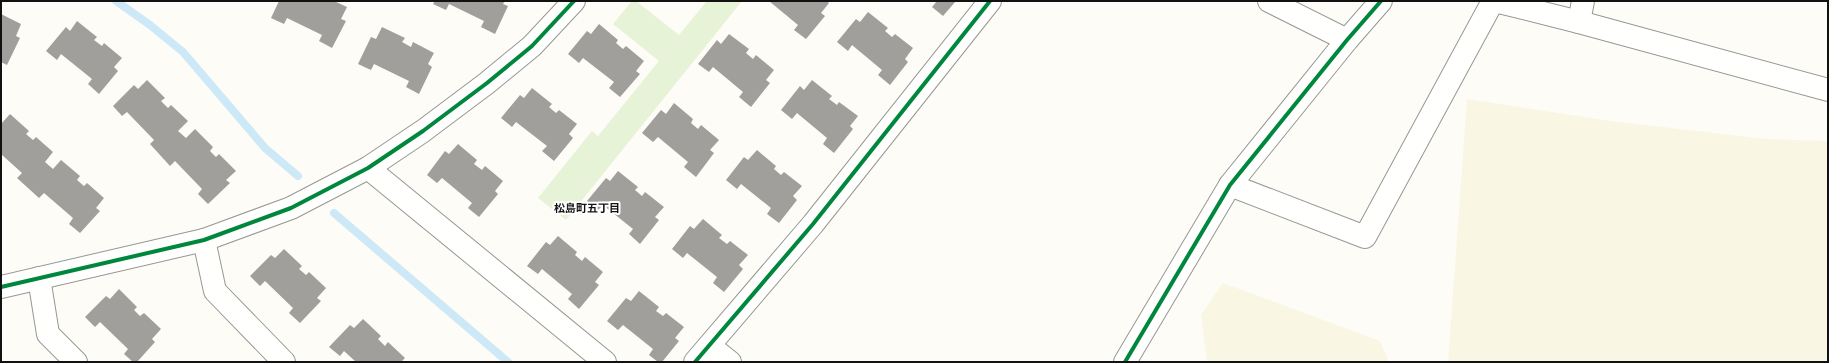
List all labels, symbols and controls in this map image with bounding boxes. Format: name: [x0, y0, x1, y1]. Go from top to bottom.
district label: 松島町五丁目: [554, 199, 620, 215]

